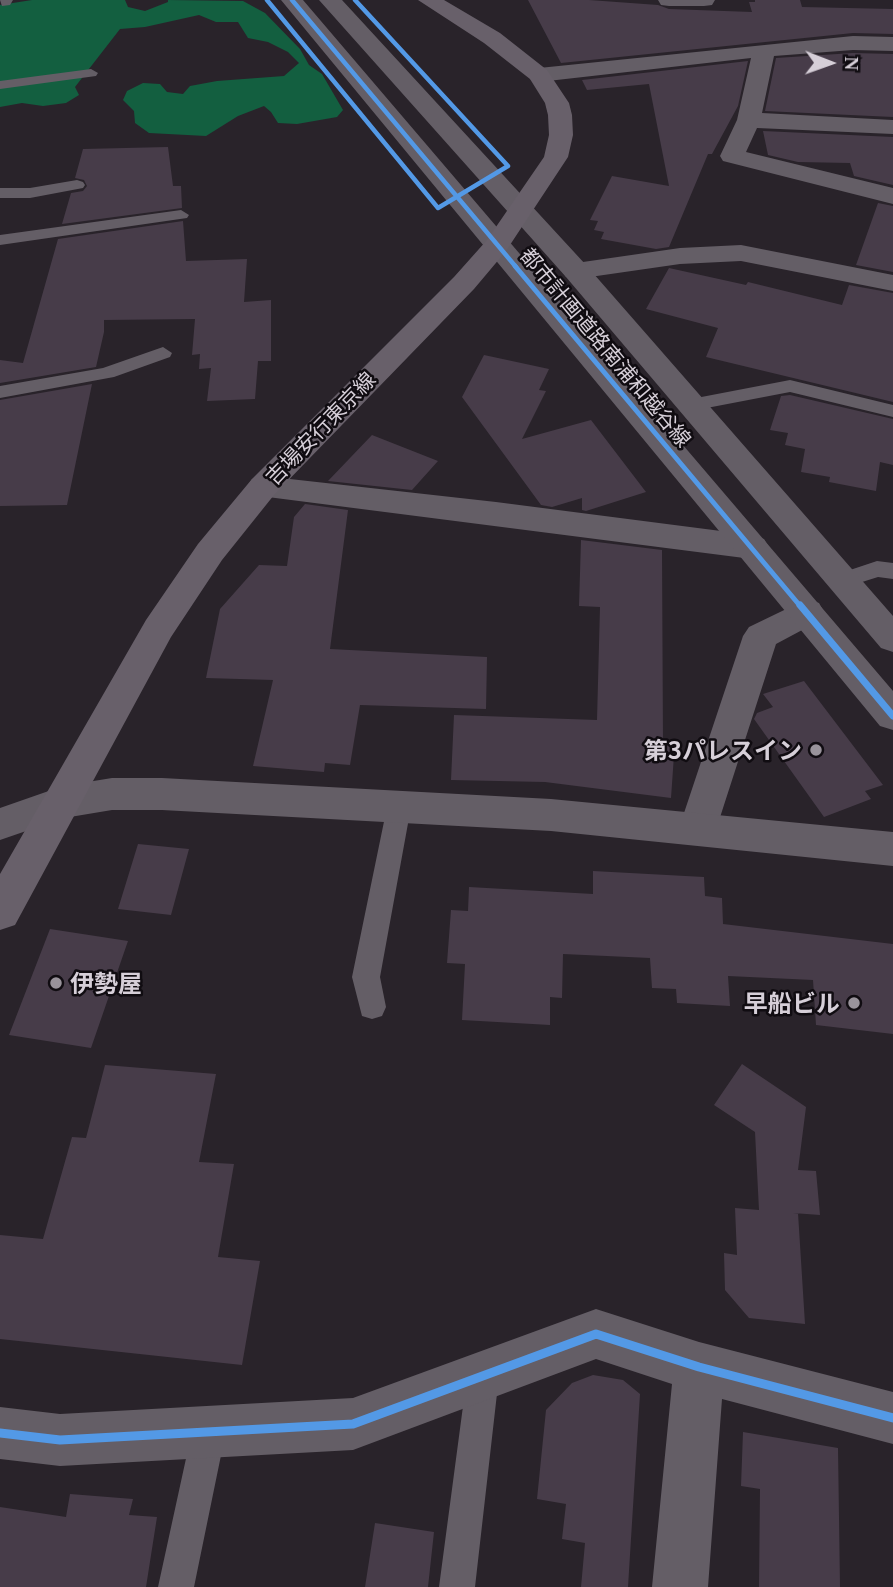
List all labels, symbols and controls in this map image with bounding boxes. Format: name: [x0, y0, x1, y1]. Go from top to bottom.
north arrow: [795, 28, 865, 98]
text: N: [841, 56, 862, 70]
street label: 都市計画道路南浦和越谷線: [515, 242, 697, 452]
street label: 吉場安行東京線: [260, 366, 380, 490]
place label: 第3パレスイン: [644, 736, 802, 764]
marker: 第3パレスイン: [808, 742, 824, 758]
place label: 伊勢屋: [70, 969, 142, 997]
marker: 伊勢屋: [48, 975, 64, 991]
place label: 早船ビル: [744, 989, 840, 1017]
marker: 早船ビル: [846, 995, 862, 1011]

